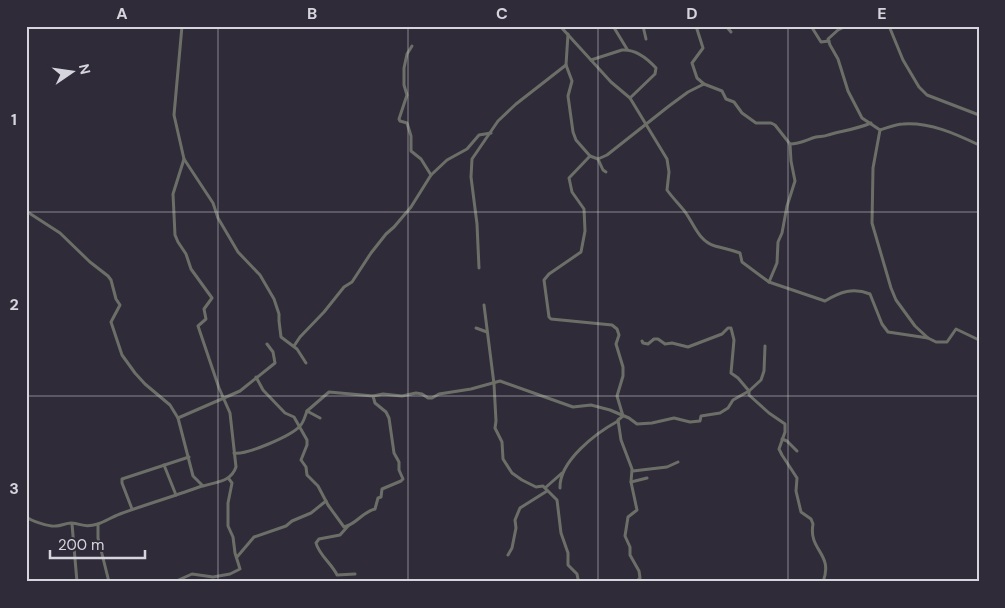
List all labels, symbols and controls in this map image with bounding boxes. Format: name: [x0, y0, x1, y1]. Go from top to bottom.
text: A: [116, 3, 128, 24]
text: B: [307, 3, 317, 24]
text: C: [496, 3, 508, 24]
text: D: [686, 3, 698, 24]
text: E: [877, 3, 887, 24]
north arrow: [48, 48, 98, 98]
text: N: [75, 62, 95, 76]
text: 1: [11, 109, 17, 130]
text: 2: [9, 294, 19, 315]
text: 3: [9, 478, 19, 499]
scale bar: [50, 528, 145, 560]
text: 200 m: [58, 535, 104, 555]

